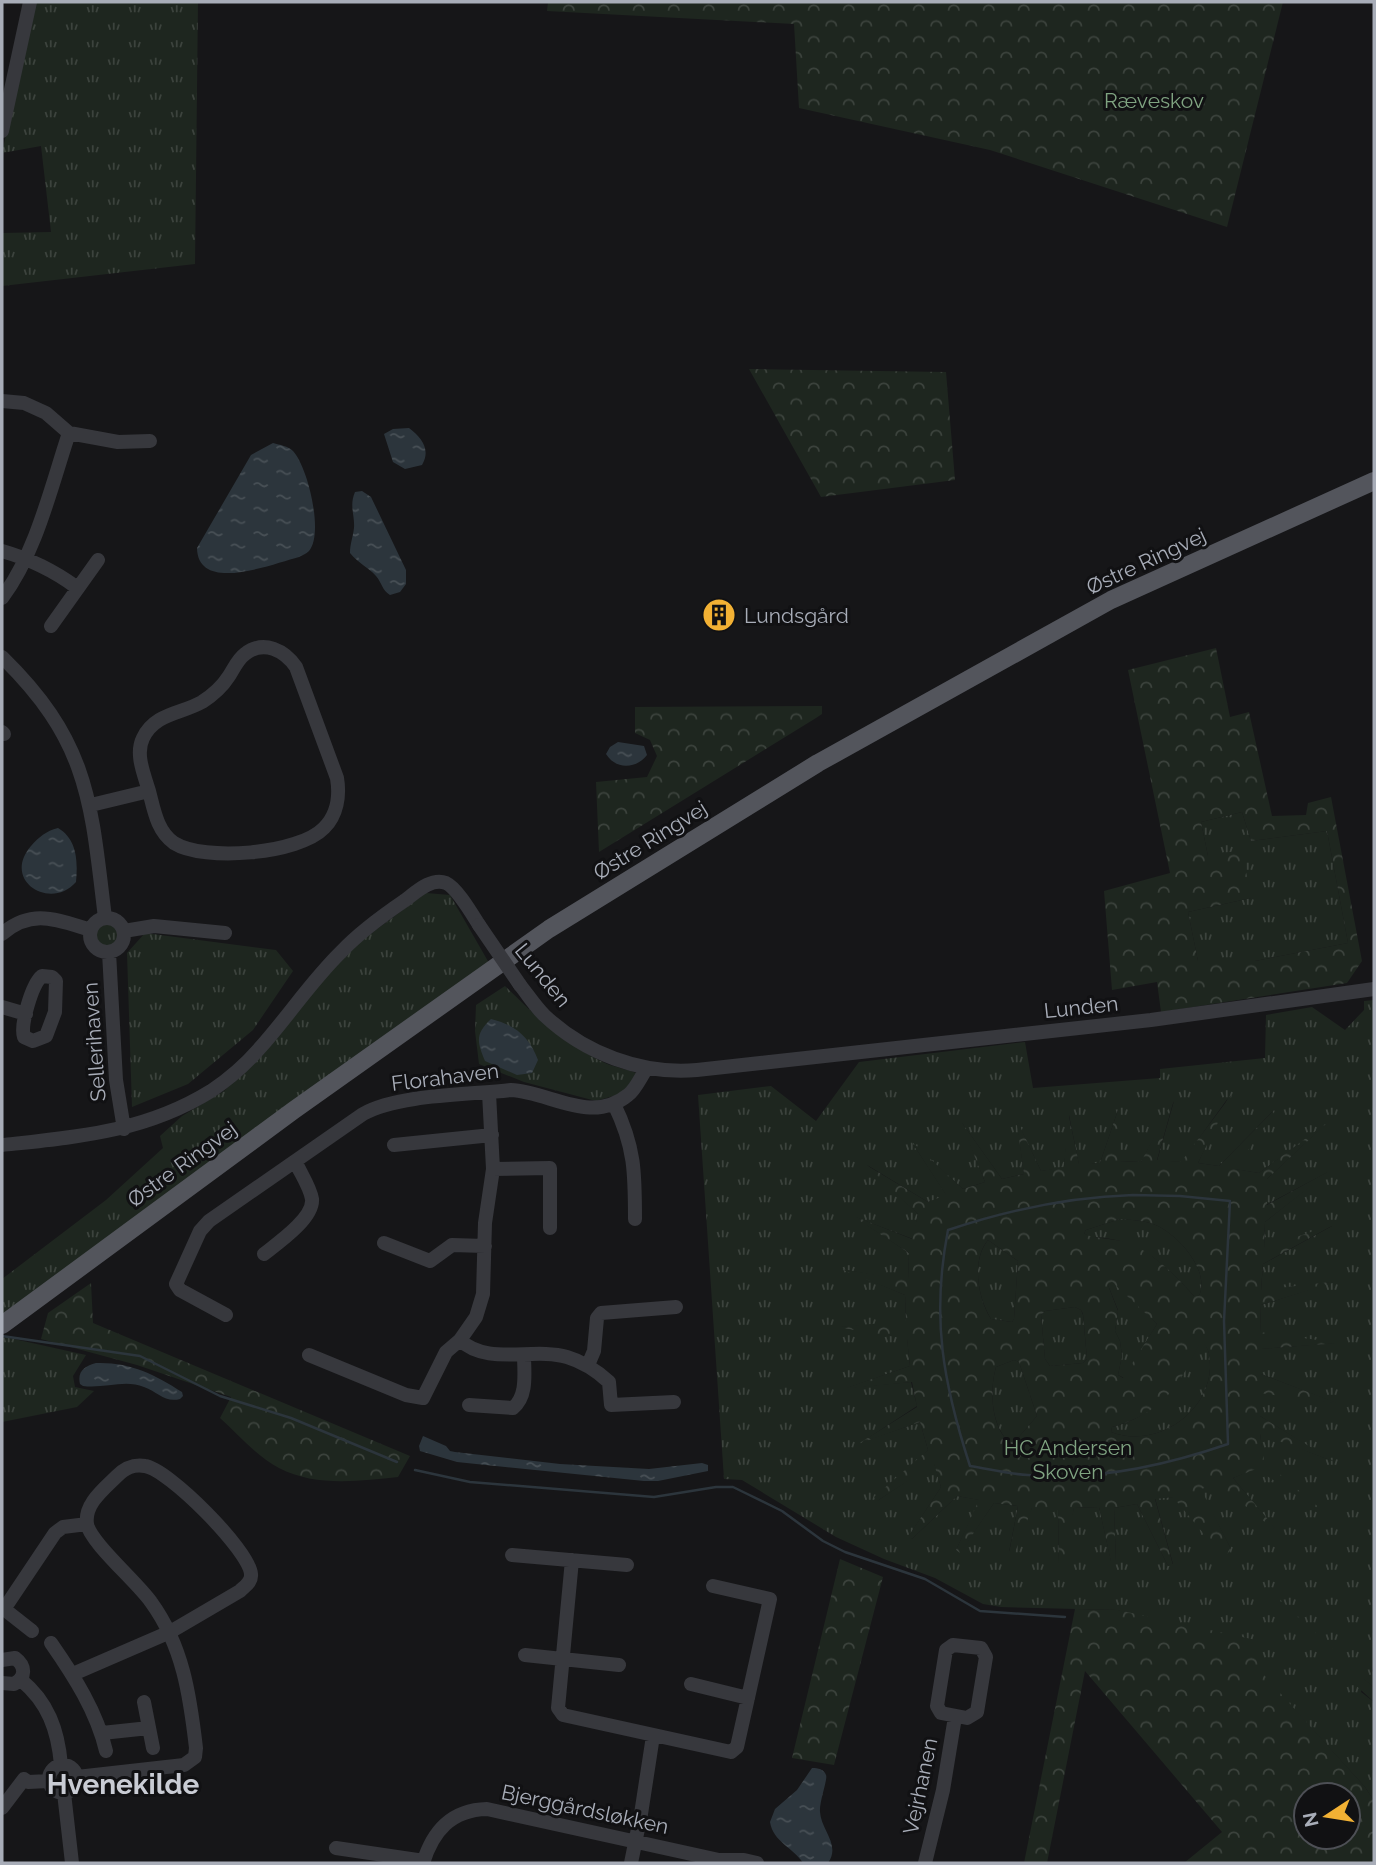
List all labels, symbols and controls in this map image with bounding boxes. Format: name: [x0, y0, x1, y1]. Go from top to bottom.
park label: Ræveskov: [1104, 88, 1204, 113]
street label: Østre Ringvej: [1082, 522, 1210, 600]
building icon: Lundsgård: [700, 596, 738, 634]
place label: Lundsgård: [744, 603, 849, 628]
street label: Østre Ringvej: [589, 795, 711, 885]
street label: Lunden: [510, 938, 576, 1012]
street label: Sellerihaven: [77, 982, 111, 1102]
street label: Lunden: [1043, 991, 1119, 1023]
street label: Florahaven: [390, 1058, 500, 1096]
street label: Østre Ringvej: [122, 1116, 242, 1212]
park label: HC Andersen Skoven: [1004, 1435, 1132, 1484]
street label: Vejrhanen: [898, 1736, 942, 1836]
district label: Hvenekilde: [47, 1768, 200, 1801]
street label: Bjerggårdsløkken: [499, 1779, 671, 1839]
north arrow: [1292, 1781, 1362, 1851]
text: N: [1298, 1810, 1323, 1829]

